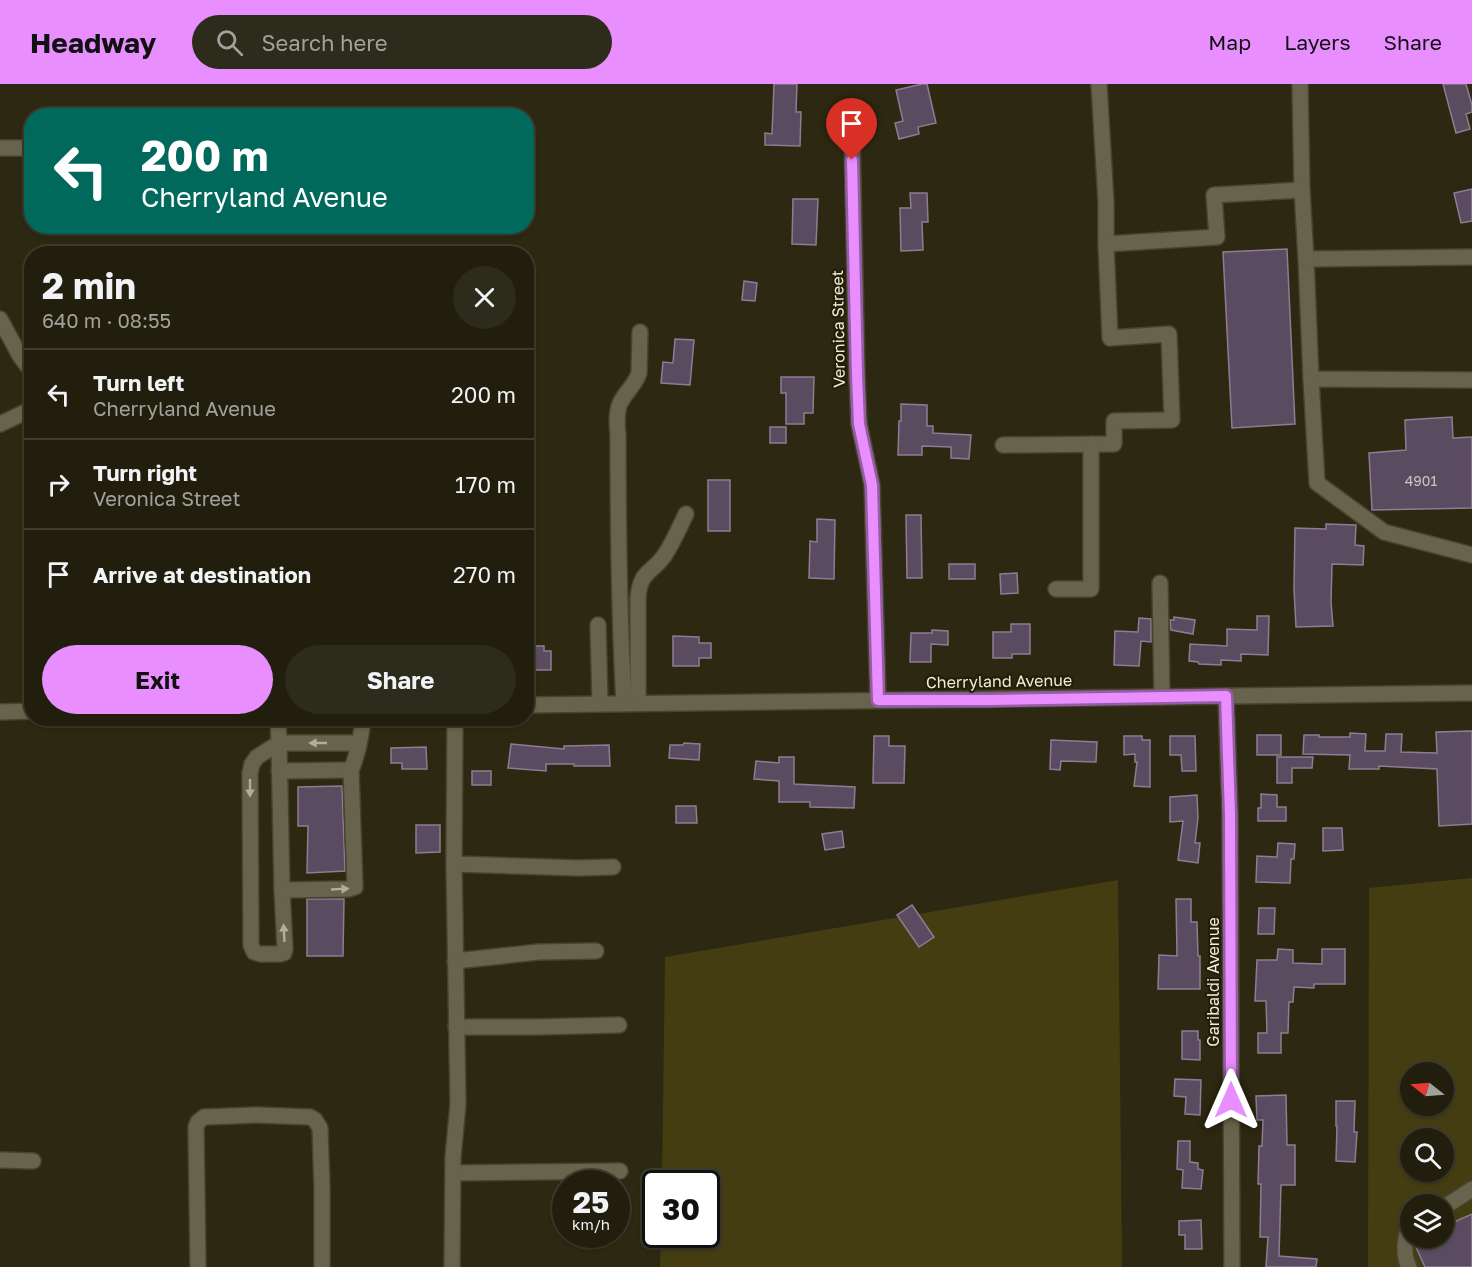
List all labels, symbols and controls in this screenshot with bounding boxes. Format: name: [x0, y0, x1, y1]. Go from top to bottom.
search box: [192, 15, 612, 69]
text: Headway: [30, 26, 156, 59]
icon: search: [213, 26, 246, 59]
text: Search here: [261, 29, 387, 56]
text: Map: [1208, 29, 1251, 55]
text: Layers: [1284, 29, 1351, 55]
text: Share: [1384, 29, 1442, 55]
pin: [826, 98, 877, 160]
icon: arrive: [835, 107, 868, 140]
text: 200 m: [141, 130, 268, 180]
icon: left: [42, 132, 120, 210]
text: Cherryland Avenue: [141, 181, 388, 213]
text: 2 min: [42, 264, 136, 307]
button: close: [453, 266, 516, 329]
street label: Veronica Street: [827, 270, 849, 388]
text: 640 m · 08:55: [42, 308, 171, 332]
text: Turn left: [93, 369, 184, 396]
icon: left: [42, 378, 75, 411]
text: 200 m: [451, 381, 516, 408]
text: Cherryland Avenue: [93, 396, 276, 420]
text: Turn right: [93, 459, 197, 486]
icon: right: [42, 468, 75, 501]
text: 170 m: [455, 471, 516, 498]
house number: 4901: [1405, 472, 1437, 489]
text: Veronica Street: [93, 486, 240, 510]
icon: arrive: [42, 558, 75, 591]
text: Arrive at destination: [93, 561, 311, 588]
text: 270 m: [453, 561, 516, 588]
button: Exit: [42, 645, 273, 714]
button: Share: [285, 645, 516, 714]
street label: Cherryland Avenue: [926, 670, 1072, 692]
one-way arrow: [309, 738, 328, 748]
one-way arrow: [246, 778, 255, 797]
one-way arrow: [331, 884, 350, 893]
street label: Garibaldi Avenue: [1203, 917, 1223, 1047]
one-way arrow: [280, 923, 289, 942]
north arrow: [1400, 1062, 1454, 1116]
map controls: [1400, 1062, 1454, 1248]
position arrow: [1199, 1068, 1263, 1132]
button: search: [1400, 1128, 1454, 1182]
speed limit sign: 30: [642, 1170, 720, 1248]
text: 25: [573, 1184, 609, 1220]
button: layers: [1400, 1194, 1454, 1248]
text: km/h: [572, 1215, 610, 1233]

